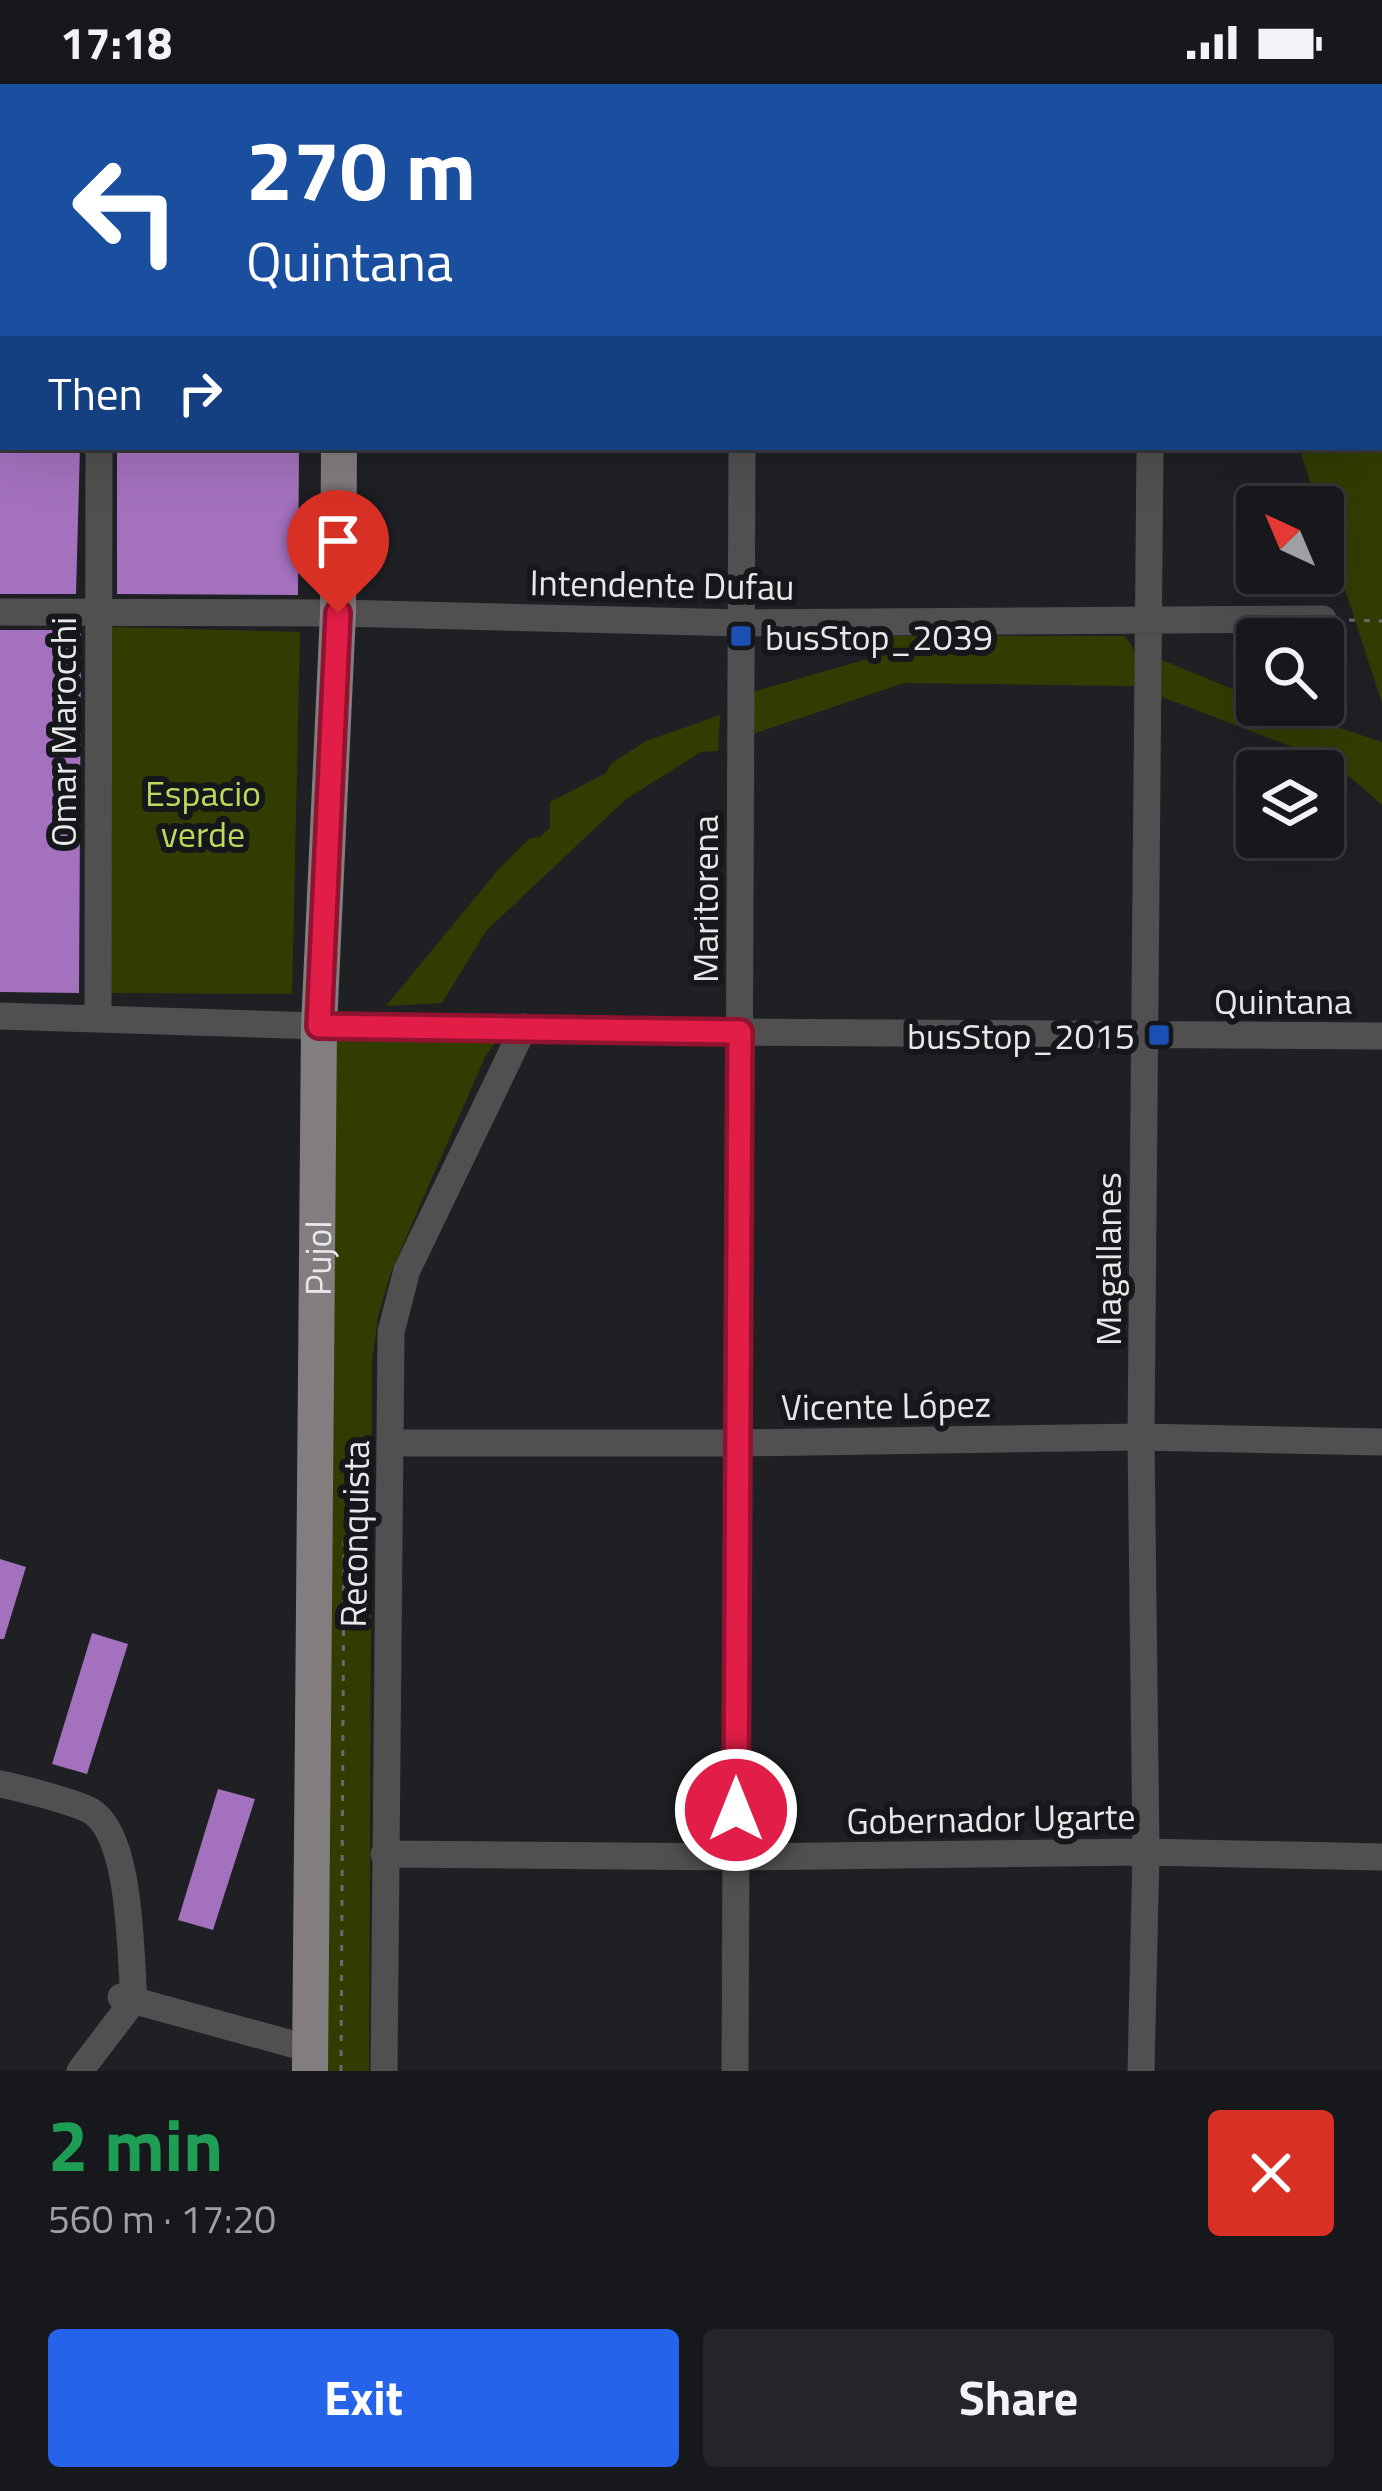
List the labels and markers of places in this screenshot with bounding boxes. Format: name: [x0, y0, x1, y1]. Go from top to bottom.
pin: [287, 490, 389, 613]
place label: busStop_2039: [765, 609, 993, 664]
marker: busStop_2039: [728, 623, 754, 649]
place label: busStop_2015: [907, 1008, 1135, 1063]
marker: busStop_2015: [1146, 1022, 1172, 1048]

